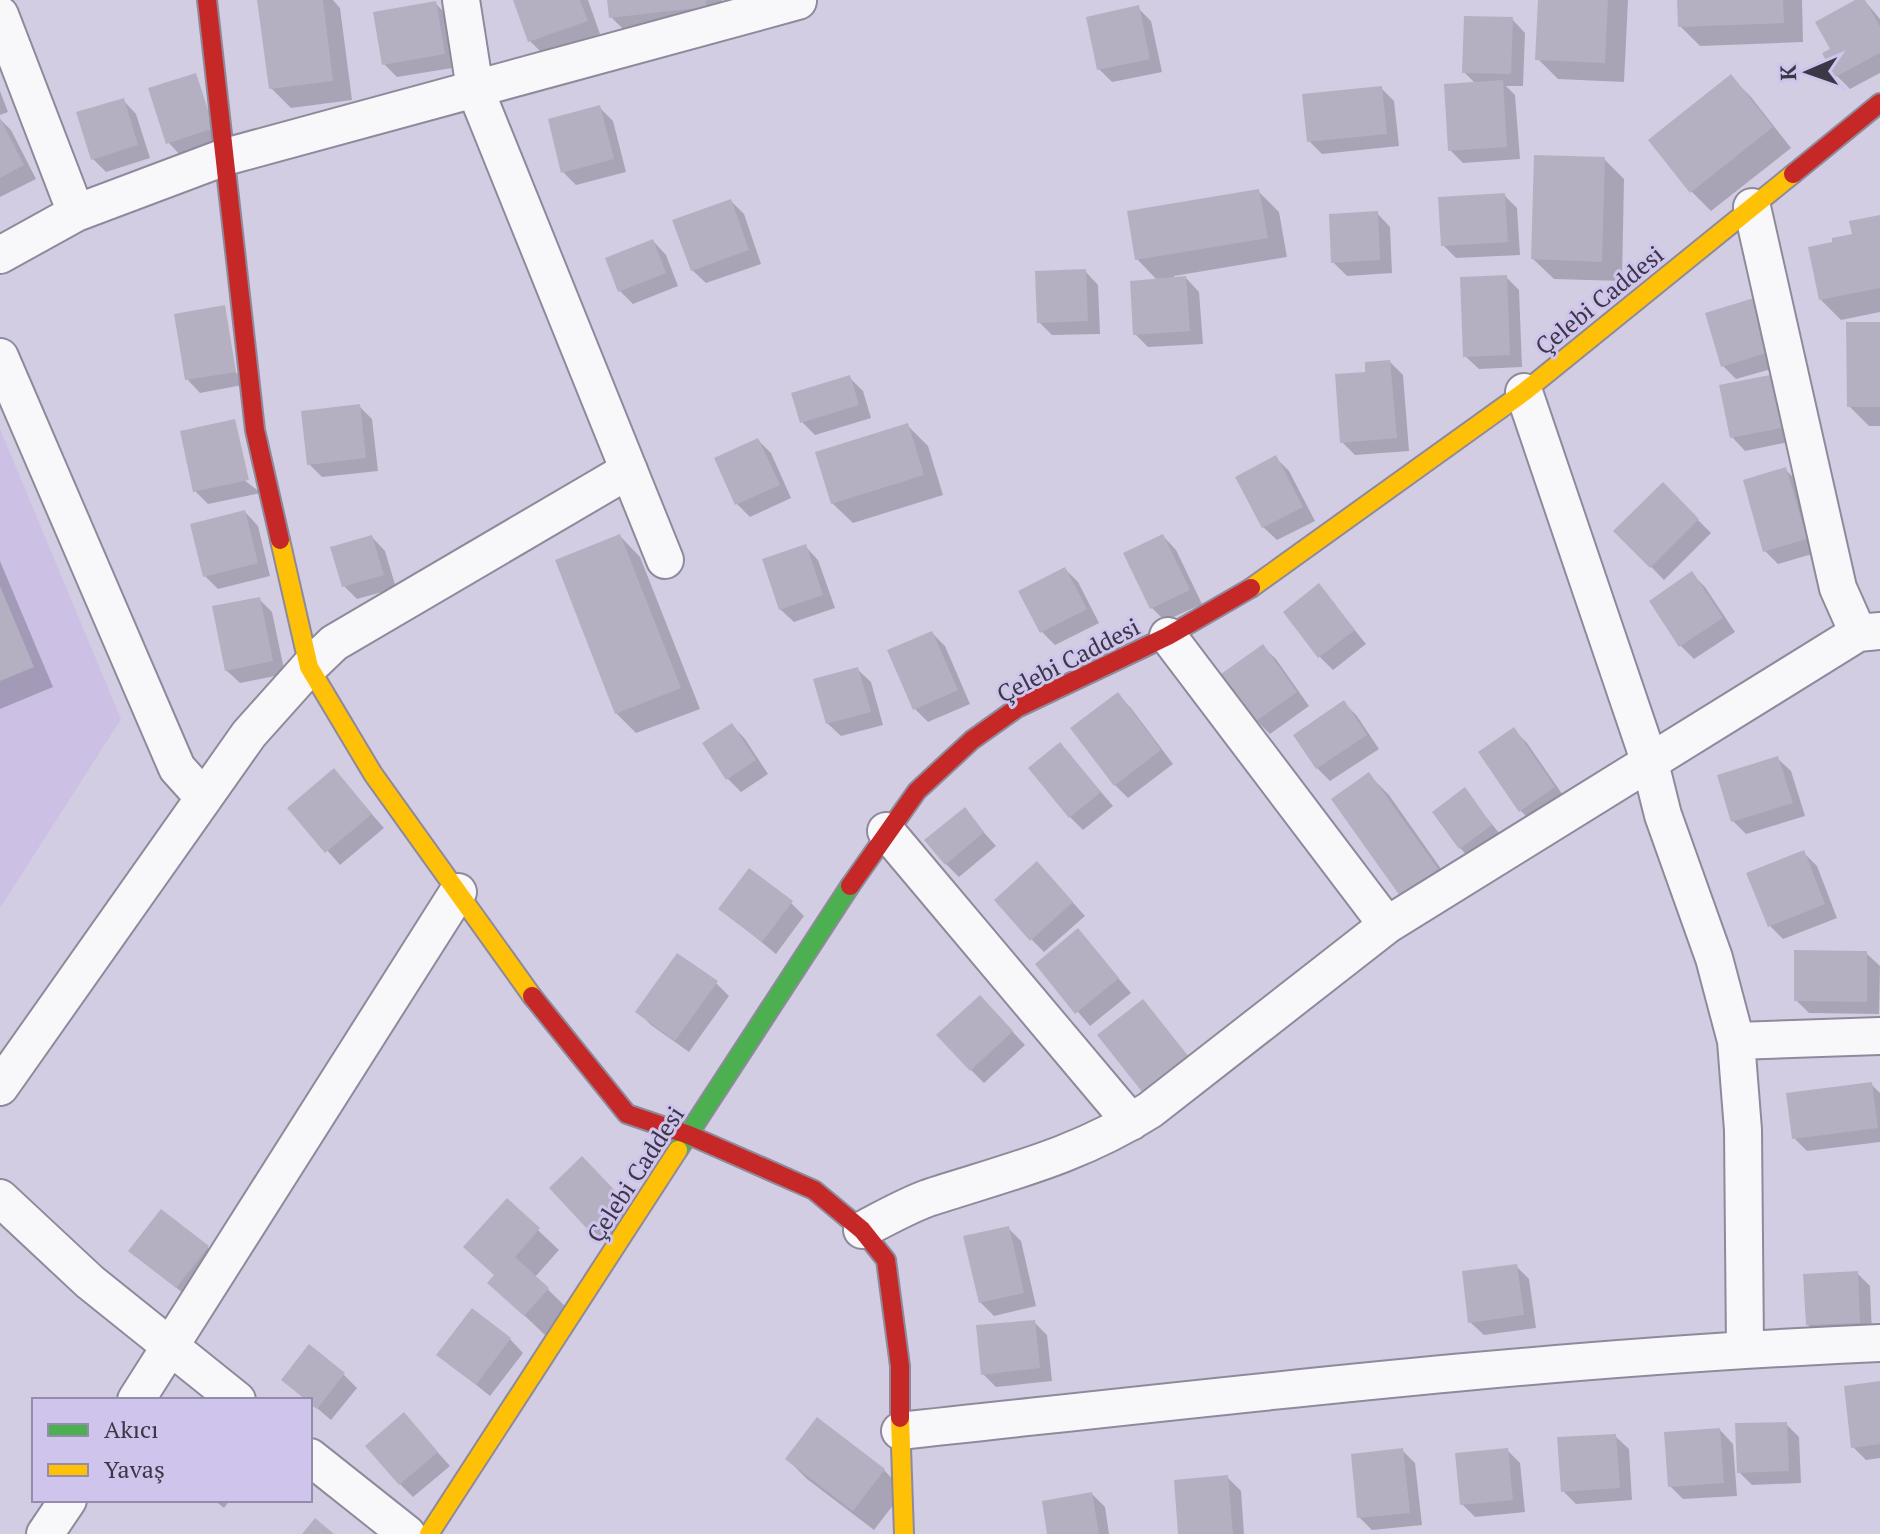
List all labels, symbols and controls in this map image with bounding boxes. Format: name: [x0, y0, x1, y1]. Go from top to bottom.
north arrow: [1768, 32, 1848, 112]
text: K: [1773, 64, 1802, 81]
street label: Çelebi Caddesi: [1528, 238, 1670, 362]
street label: Çelebi Caddesi: [991, 610, 1145, 710]
street label: Çelebi Caddesi: [579, 1100, 691, 1248]
legend: [32, 1398, 312, 1502]
text: Akıcı: [104, 1413, 158, 1445]
text: Yavaş: [104, 1453, 165, 1485]

